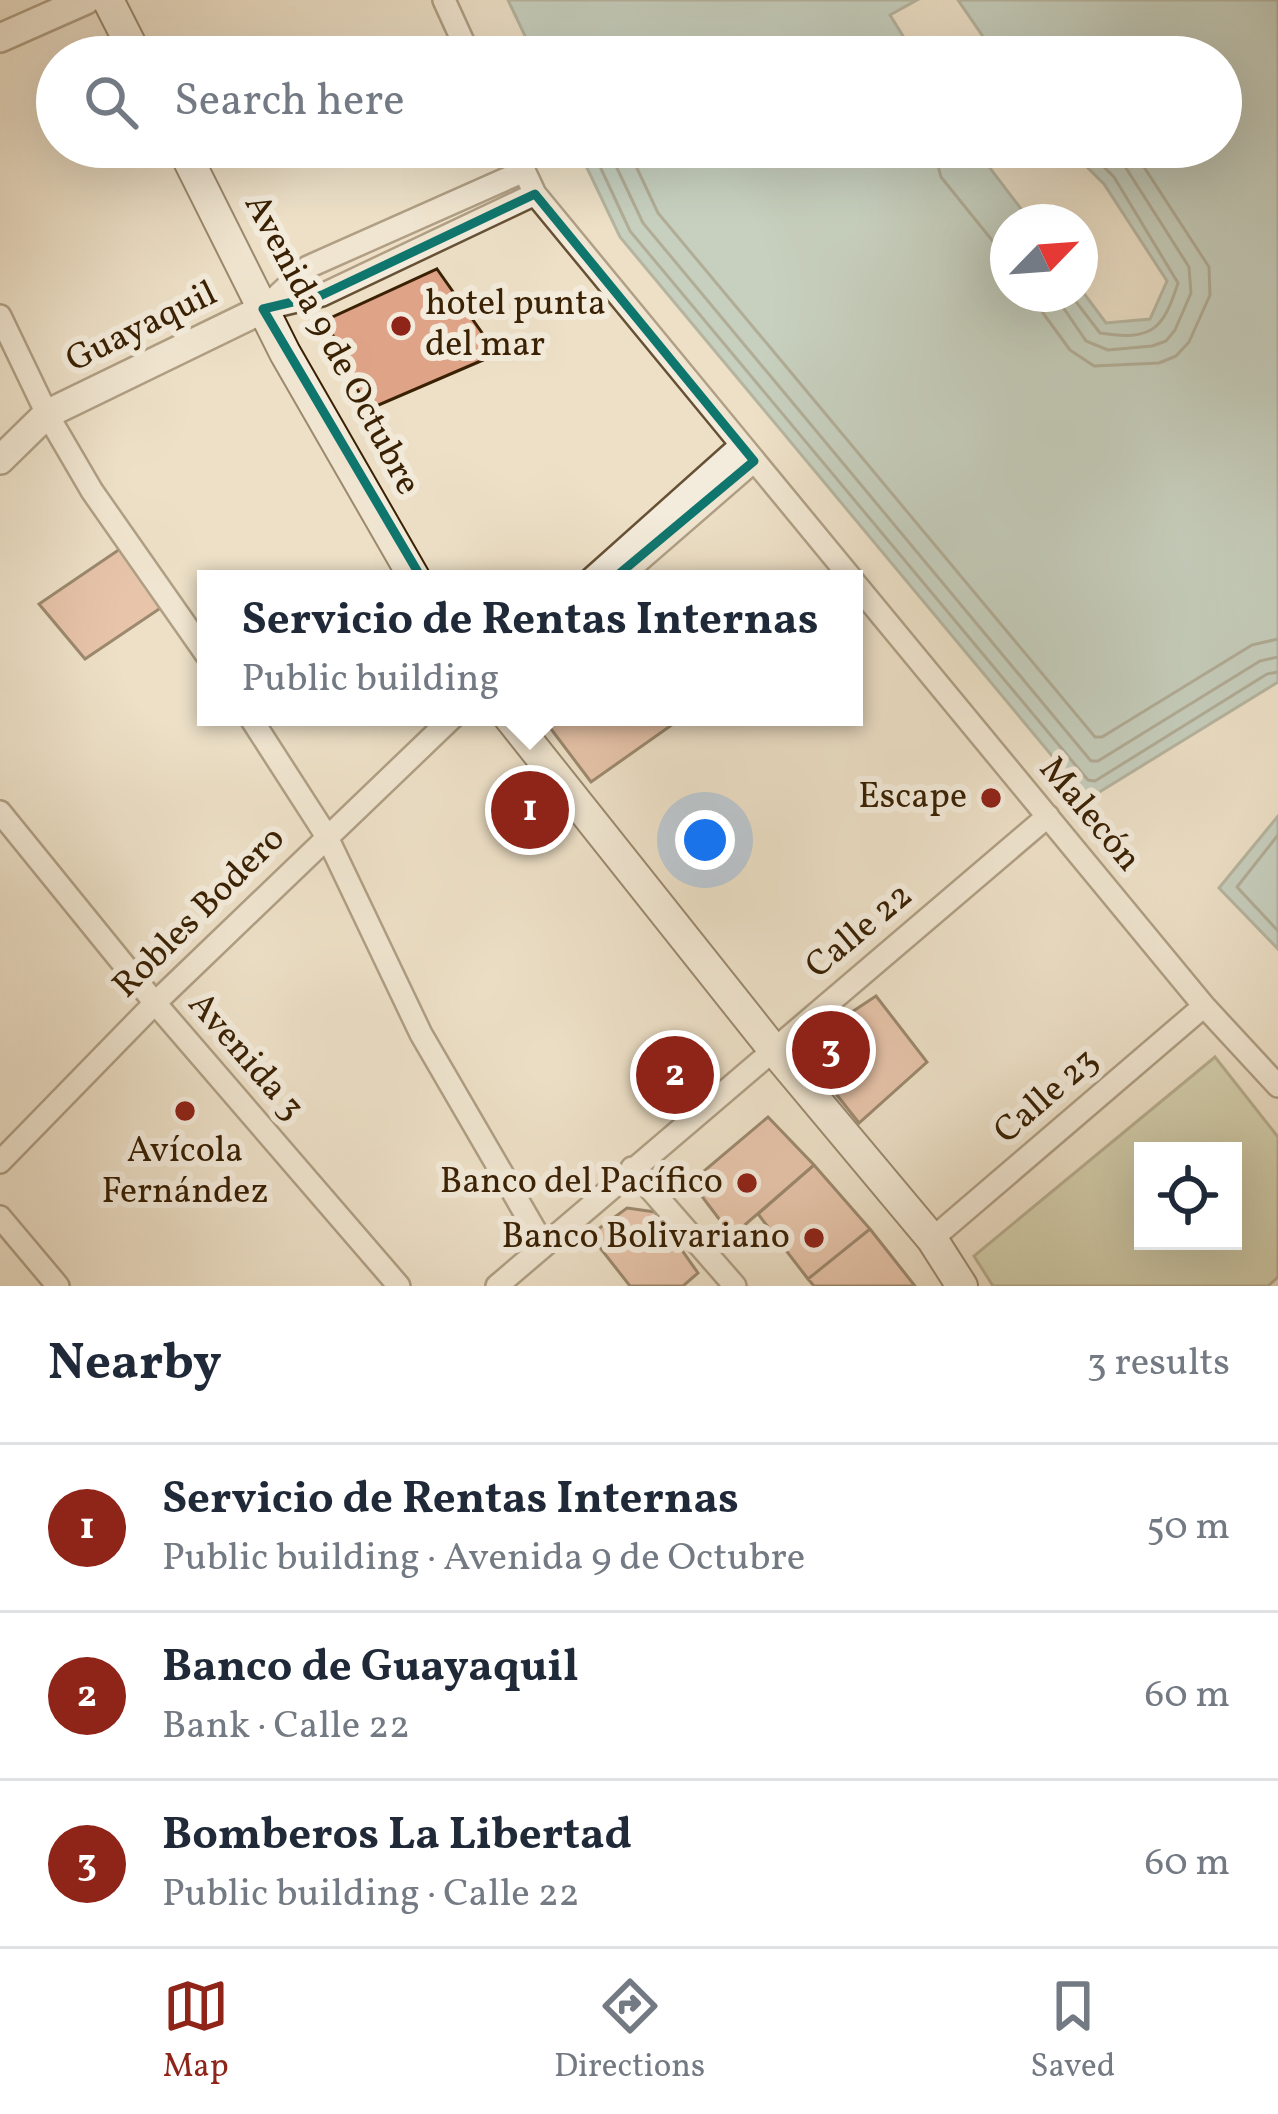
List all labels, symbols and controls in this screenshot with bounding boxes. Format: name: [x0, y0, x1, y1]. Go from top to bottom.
search box: [36, 36, 1242, 168]
icon: search: [78, 69, 144, 135]
text: Search here: [174, 71, 405, 134]
street label: Avenida 9 de Octubre: [230, 186, 432, 504]
north arrow: [990, 204, 1098, 312]
street label: Guayaquil: [58, 270, 226, 386]
place label: hotel punta del mar: [425, 280, 606, 371]
marker: hotel punta del mar: [388, 313, 414, 339]
popup: [197, 570, 863, 726]
text: Servicio de Rentas Internas: [242, 590, 818, 653]
text: Public building: [242, 653, 499, 707]
street label: Malecón: [1026, 747, 1152, 883]
pin: 1: [491, 765, 569, 855]
place label: Escape: [858, 773, 967, 823]
marker: Escape: [978, 785, 1004, 811]
your location: [675, 810, 735, 870]
street label: Robles Bodero: [103, 816, 297, 1010]
street label: Calle 22: [796, 872, 924, 992]
street label: Avenida 3: [175, 982, 315, 1132]
pin: 3: [792, 1005, 870, 1095]
pin: 2: [636, 1030, 714, 1120]
street label: Calle 23: [984, 1037, 1110, 1157]
marker: Avícola Fernández: [172, 1098, 198, 1124]
place label: Avícola Fernández: [102, 1127, 268, 1218]
map controls: [1134, 1142, 1242, 1250]
button: locate: [1134, 1142, 1242, 1250]
place label: Banco del Pacífico: [440, 1158, 723, 1208]
marker: Banco del Pacífico: [734, 1170, 760, 1196]
place label: Banco Bolivariano: [501, 1213, 790, 1263]
marker: Banco Bolivariano: [801, 1225, 827, 1251]
text: Nearby: [48, 1329, 222, 1400]
text: 3 results: [1087, 1337, 1230, 1391]
text: Servicio de Rentas Internas: [162, 1469, 739, 1532]
text: 1: [79, 1501, 95, 1555]
text: 50 m: [1146, 1501, 1230, 1555]
text: Public building · Avenida 9 de Octubre: [162, 1532, 805, 1586]
text: Banco de Guayaquil: [162, 1637, 579, 1700]
text: 2: [77, 1669, 97, 1723]
text: 60 m: [1145, 1669, 1230, 1723]
text: Bank · Calle 22: [162, 1700, 410, 1754]
text: Bomberos La Libertad: [162, 1805, 632, 1868]
text: 3: [77, 1837, 97, 1891]
text: 60 m: [1145, 1837, 1230, 1891]
text: Public building · Calle 22: [162, 1868, 580, 1922]
tab: Map: [163, 1973, 229, 2091]
tab: Directions: [554, 1973, 705, 2091]
tab: Saved: [1030, 1973, 1115, 2091]

